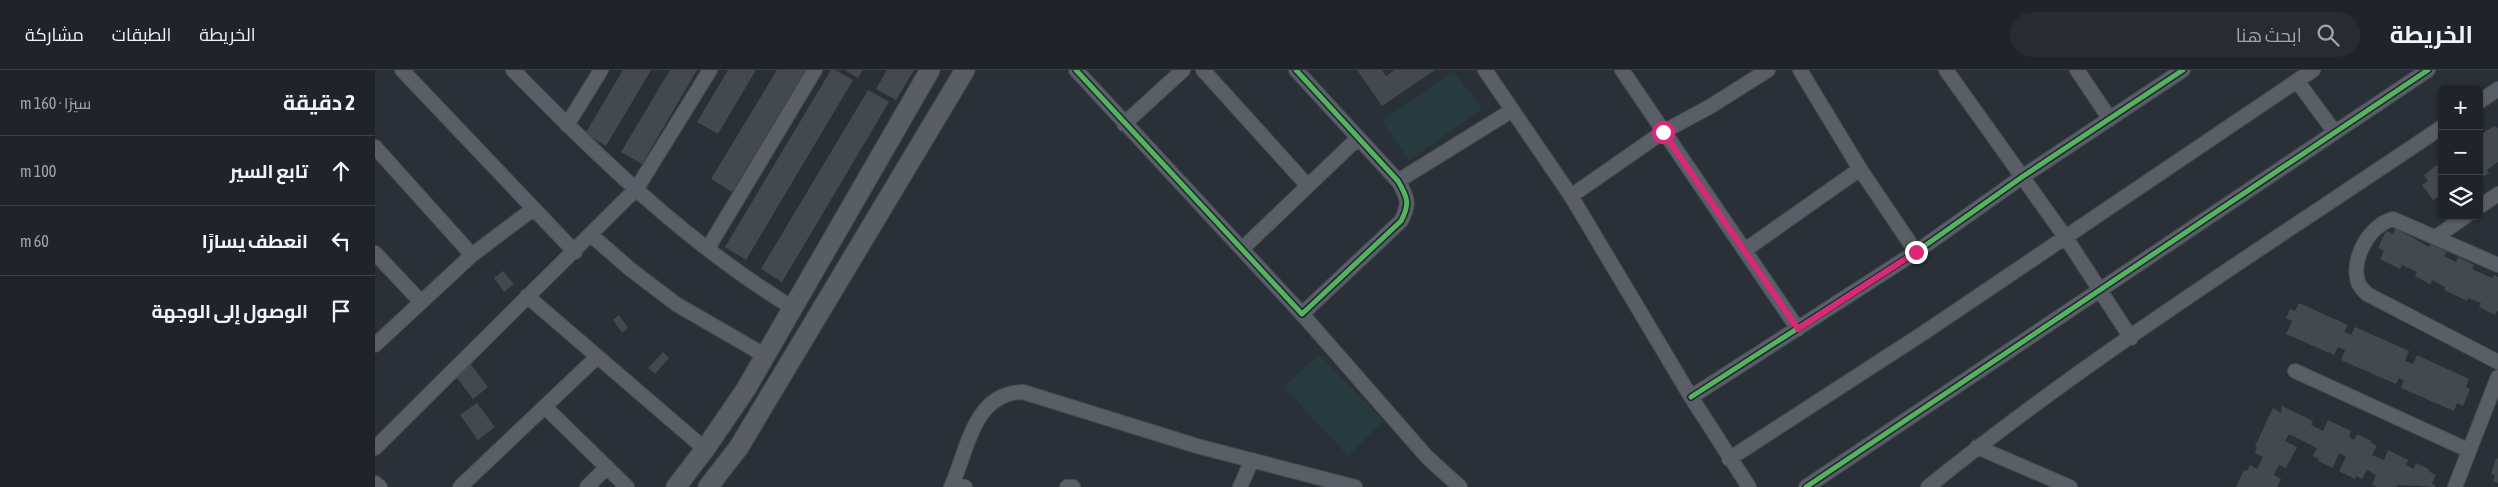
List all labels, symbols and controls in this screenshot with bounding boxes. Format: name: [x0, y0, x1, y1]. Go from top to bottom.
search box: [2010, 12, 2360, 57]
icon: search: [2314, 21, 2342, 49]
text: الخريطة: [2390, 21, 2473, 48]
text: مشاركة: [25, 24, 84, 45]
text: الطبقات: [112, 24, 171, 45]
text: الخريطة: [199, 24, 256, 45]
text: ابحث هنا: [2236, 24, 2302, 46]
map controls: [2438, 85, 2483, 220]
button: +: [2438, 85, 2483, 130]
text: 2 دقيقة: [283, 90, 355, 114]
text: سيرًا · 160 m: [20, 94, 91, 112]
route start: [1652, 121, 1675, 144]
button: −: [2438, 130, 2483, 175]
icon: ahead: [327, 157, 355, 185]
text: تابع السير: [230, 160, 308, 182]
text: 100 m: [20, 162, 56, 180]
button: layers: [2438, 175, 2483, 220]
icon: left: [327, 227, 355, 255]
text: انعطف يسارًا: [202, 230, 308, 252]
text: 60 m: [20, 232, 49, 250]
route end: [1905, 241, 1928, 264]
icon: arrive: [327, 297, 355, 325]
text: الوصول إلى الوجهة: [151, 300, 308, 322]

